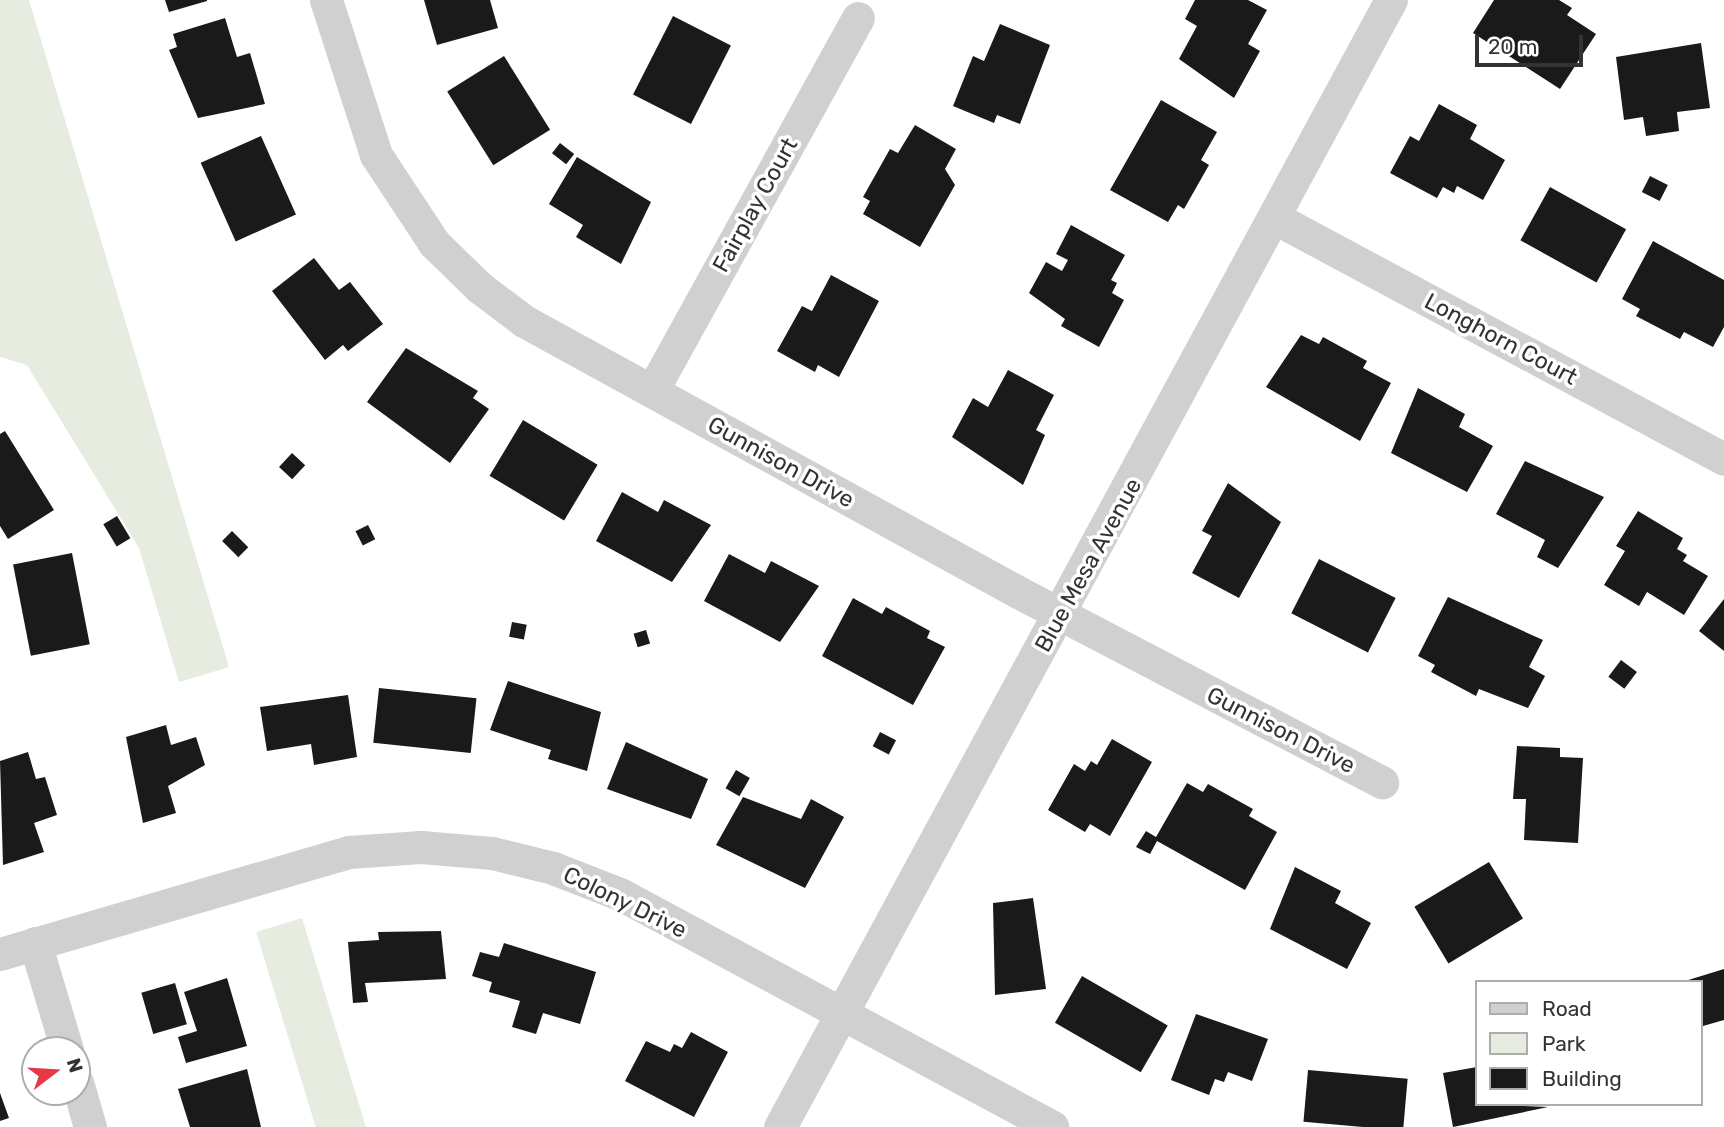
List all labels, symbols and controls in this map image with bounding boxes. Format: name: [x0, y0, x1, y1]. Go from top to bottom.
scale bar: [1479, 21, 1588, 65]
text: 20 m: [1488, 34, 1537, 59]
street label: Fairplay Court: [707, 133, 803, 277]
street label: Longhorn Court: [1420, 287, 1582, 391]
street label: Gunnison Drive: [703, 410, 859, 514]
street label: Blue Mesa Avenue: [1029, 473, 1147, 657]
street label: Gunnison Drive: [1202, 681, 1360, 779]
street label: Colony Drive: [558, 860, 692, 944]
legend: [1476, 980, 1703, 1106]
text: Road: [1542, 996, 1592, 1021]
text: Park: [1542, 1031, 1586, 1056]
north arrow: [21, 1036, 91, 1106]
text: N: [62, 1055, 88, 1075]
text: Building: [1542, 1066, 1622, 1091]

